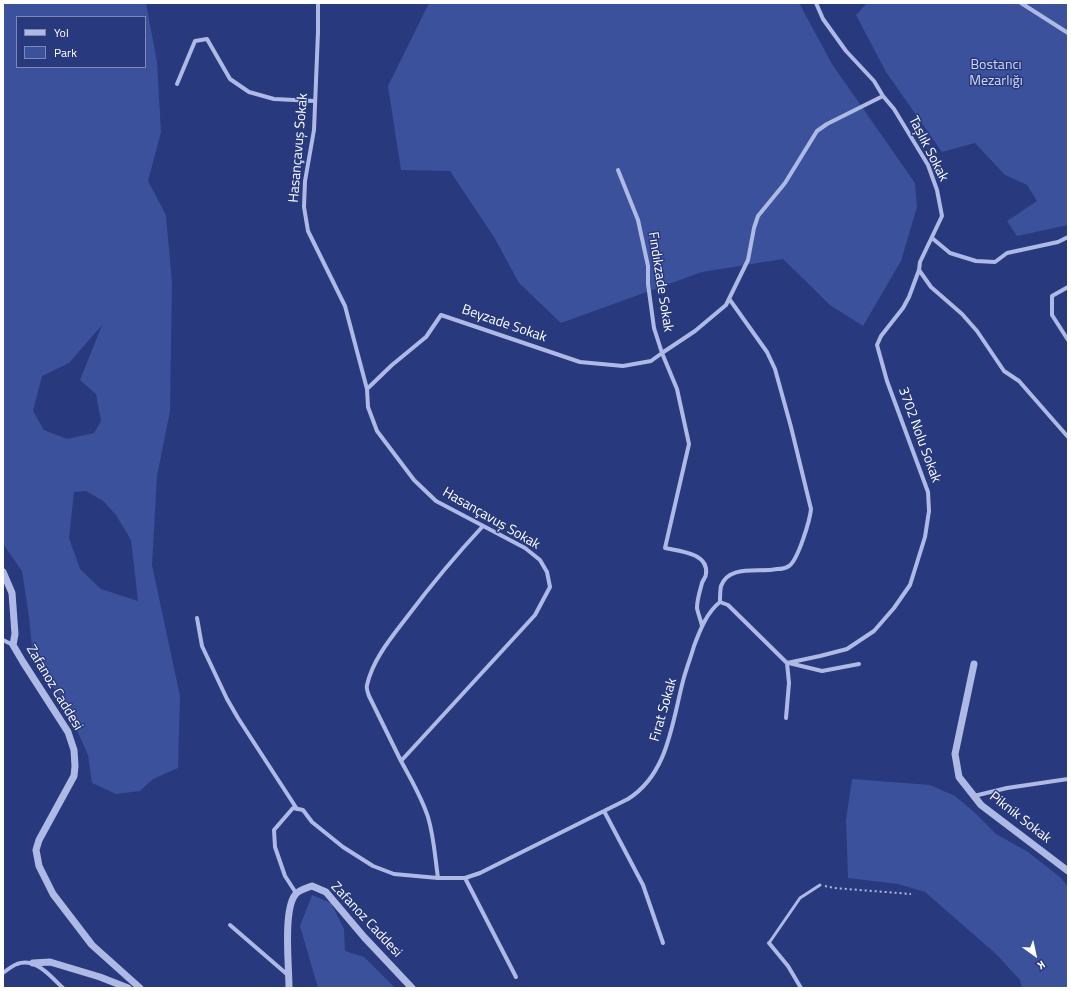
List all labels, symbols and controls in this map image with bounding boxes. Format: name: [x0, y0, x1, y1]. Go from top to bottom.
legend: [16, 16, 146, 68]
text: Yol: [54, 23, 69, 42]
text: Park: [54, 43, 77, 62]
park label: Bostancı Mezarlığı: [969, 58, 1023, 90]
street label: Hasançavuş Sokak: [286, 93, 312, 203]
street label: Taşlık Sokak: [904, 114, 952, 184]
street label: Fındıkzade Sokak: [644, 231, 676, 333]
street label: Beyzade Sokak: [459, 302, 549, 346]
street label: 3702 Nolu Sokak: [894, 385, 944, 485]
street label: Hasançavuş Sokak: [439, 484, 543, 554]
street label: Zafanoz Caddesi: [22, 642, 86, 734]
street label: Fırat Sokak: [647, 676, 681, 744]
street label: Piknik Sokak: [986, 789, 1054, 847]
street label: Zafanoz Caddesi: [327, 879, 405, 961]
north arrow: [1015, 935, 1055, 975]
text: K: [1034, 957, 1049, 974]

